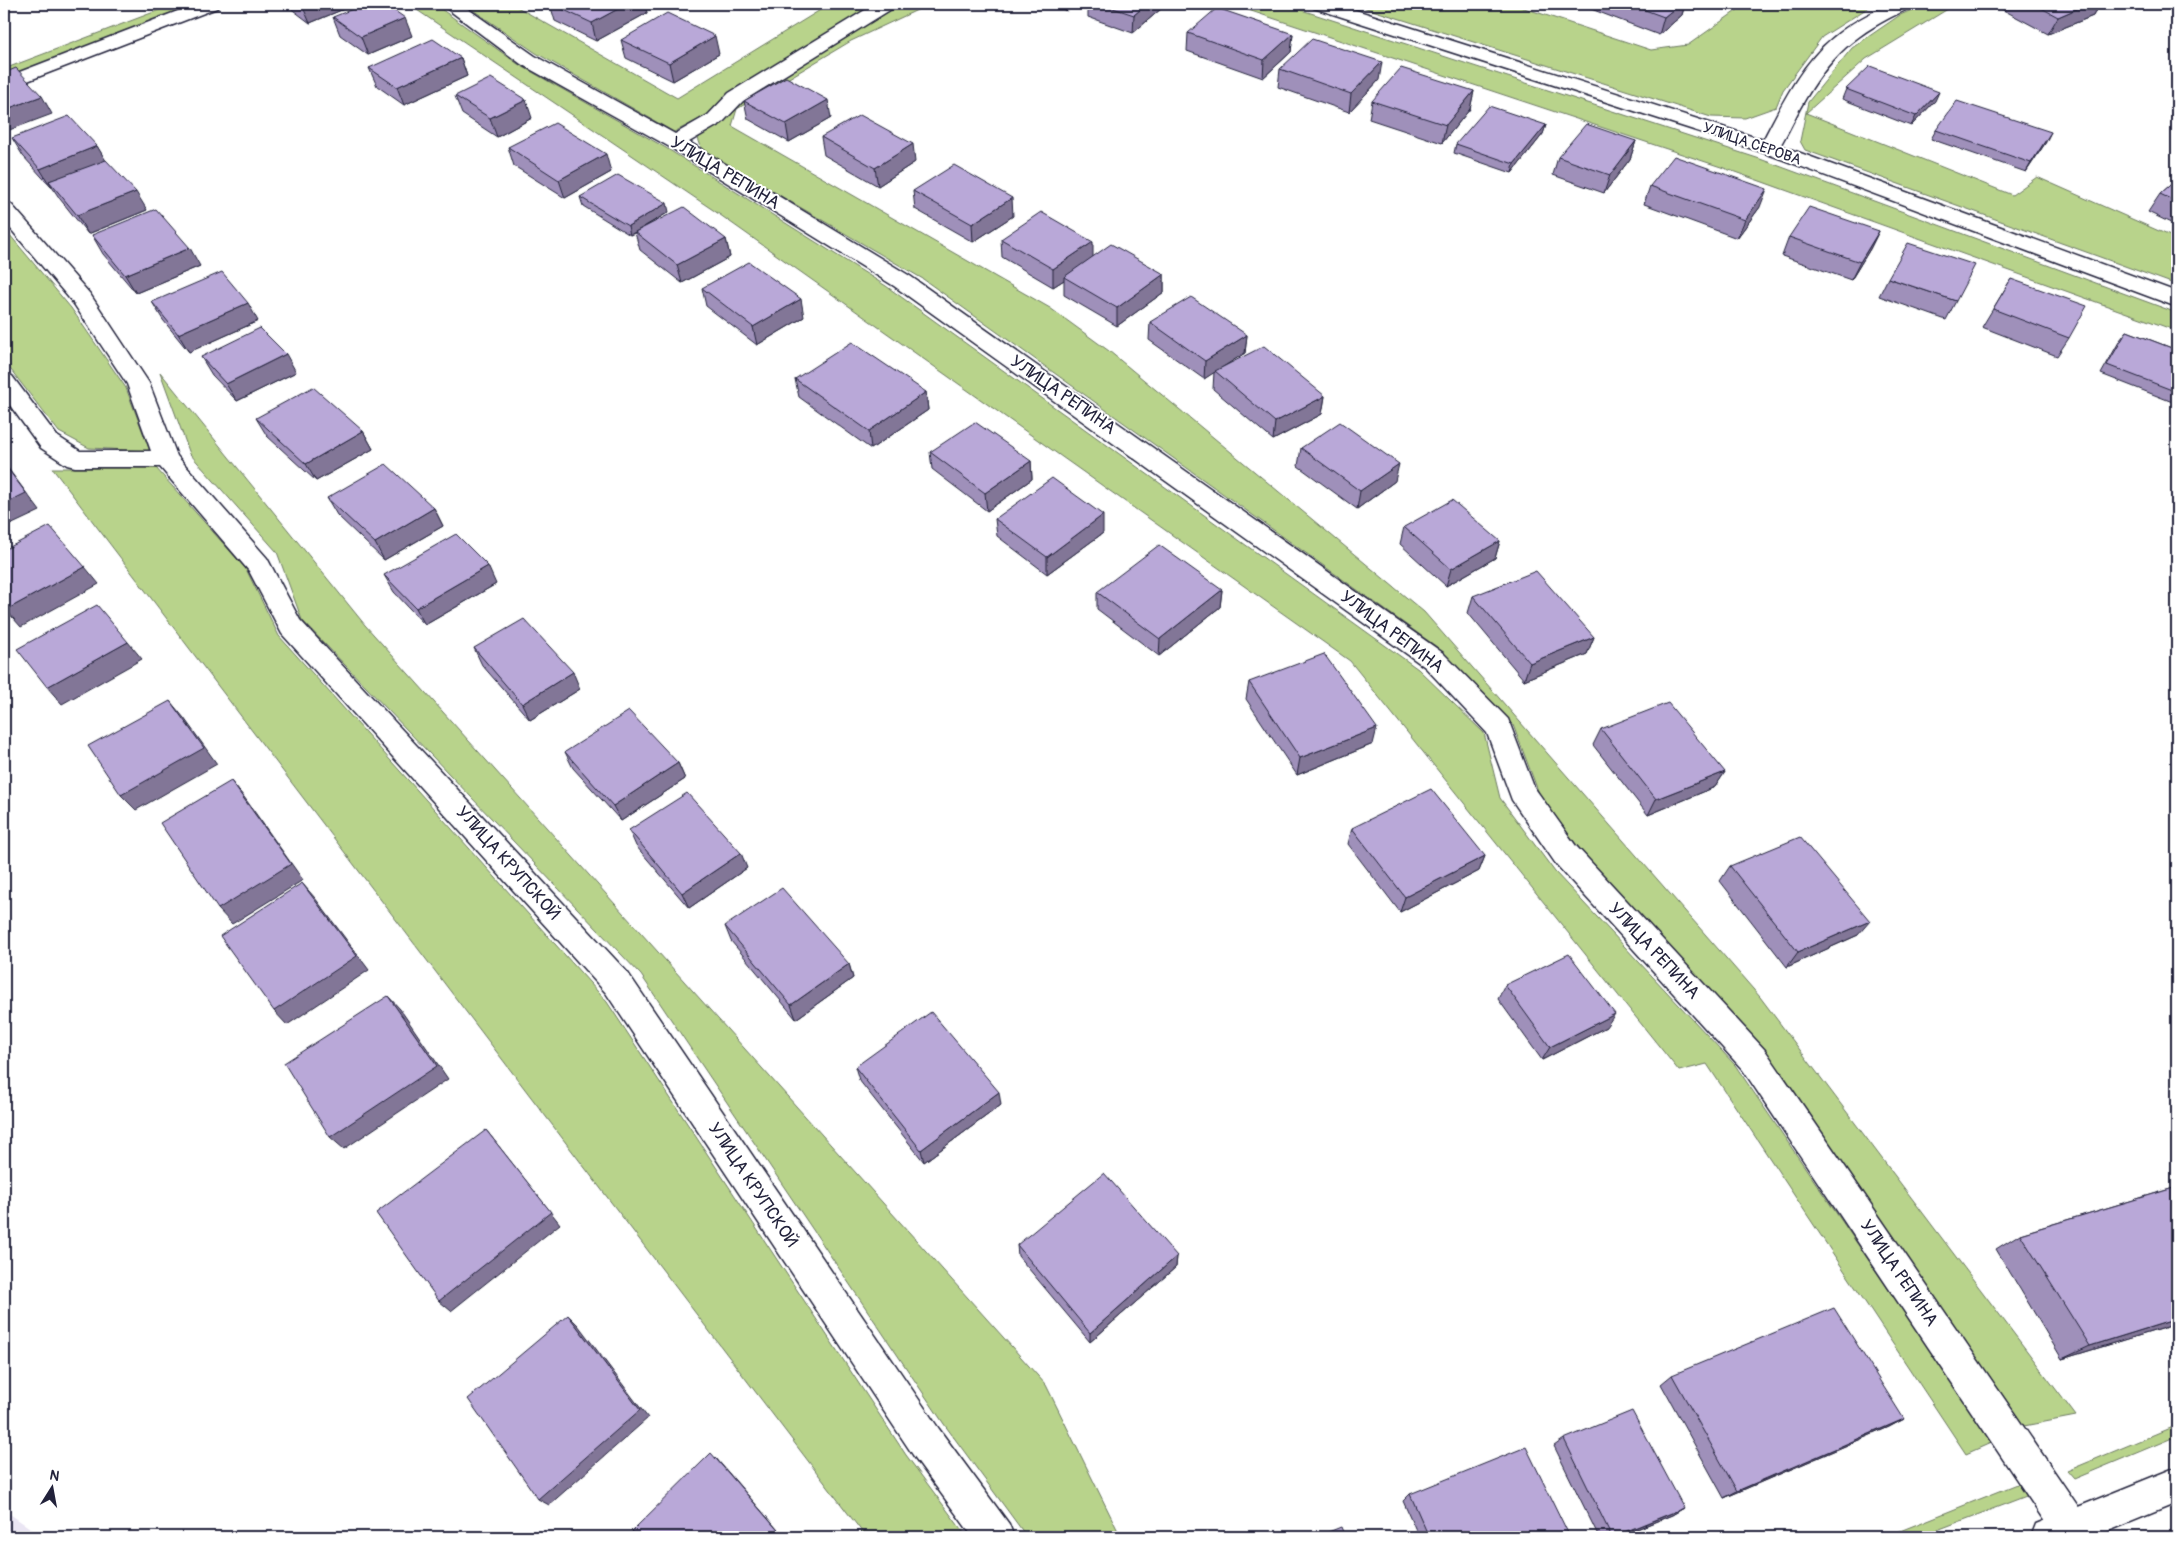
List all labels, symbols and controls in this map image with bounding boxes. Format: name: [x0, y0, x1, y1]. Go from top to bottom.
street label: УЛИЦА СЕРОВА: [1700, 118, 1804, 170]
street label: УЛИЦА РЕПИНА: [666, 131, 784, 215]
street label: УЛИЦА РЕПИНА: [1006, 350, 1121, 440]
street label: УЛИЦА РЕПИНА: [1336, 586, 1449, 679]
street label: УЛИЦА КРУПСКОЙ: [451, 801, 565, 925]
street label: УЛИЦА РЕПИНА: [1603, 898, 1705, 1004]
street label: УЛИЦА КРУПСКОЙ: [703, 1118, 803, 1252]
street label: УЛИЦА РЕПИНА: [1855, 1215, 1943, 1331]
north arrow: [28, 1464, 78, 1514]
text: N: [48, 1466, 61, 1485]

